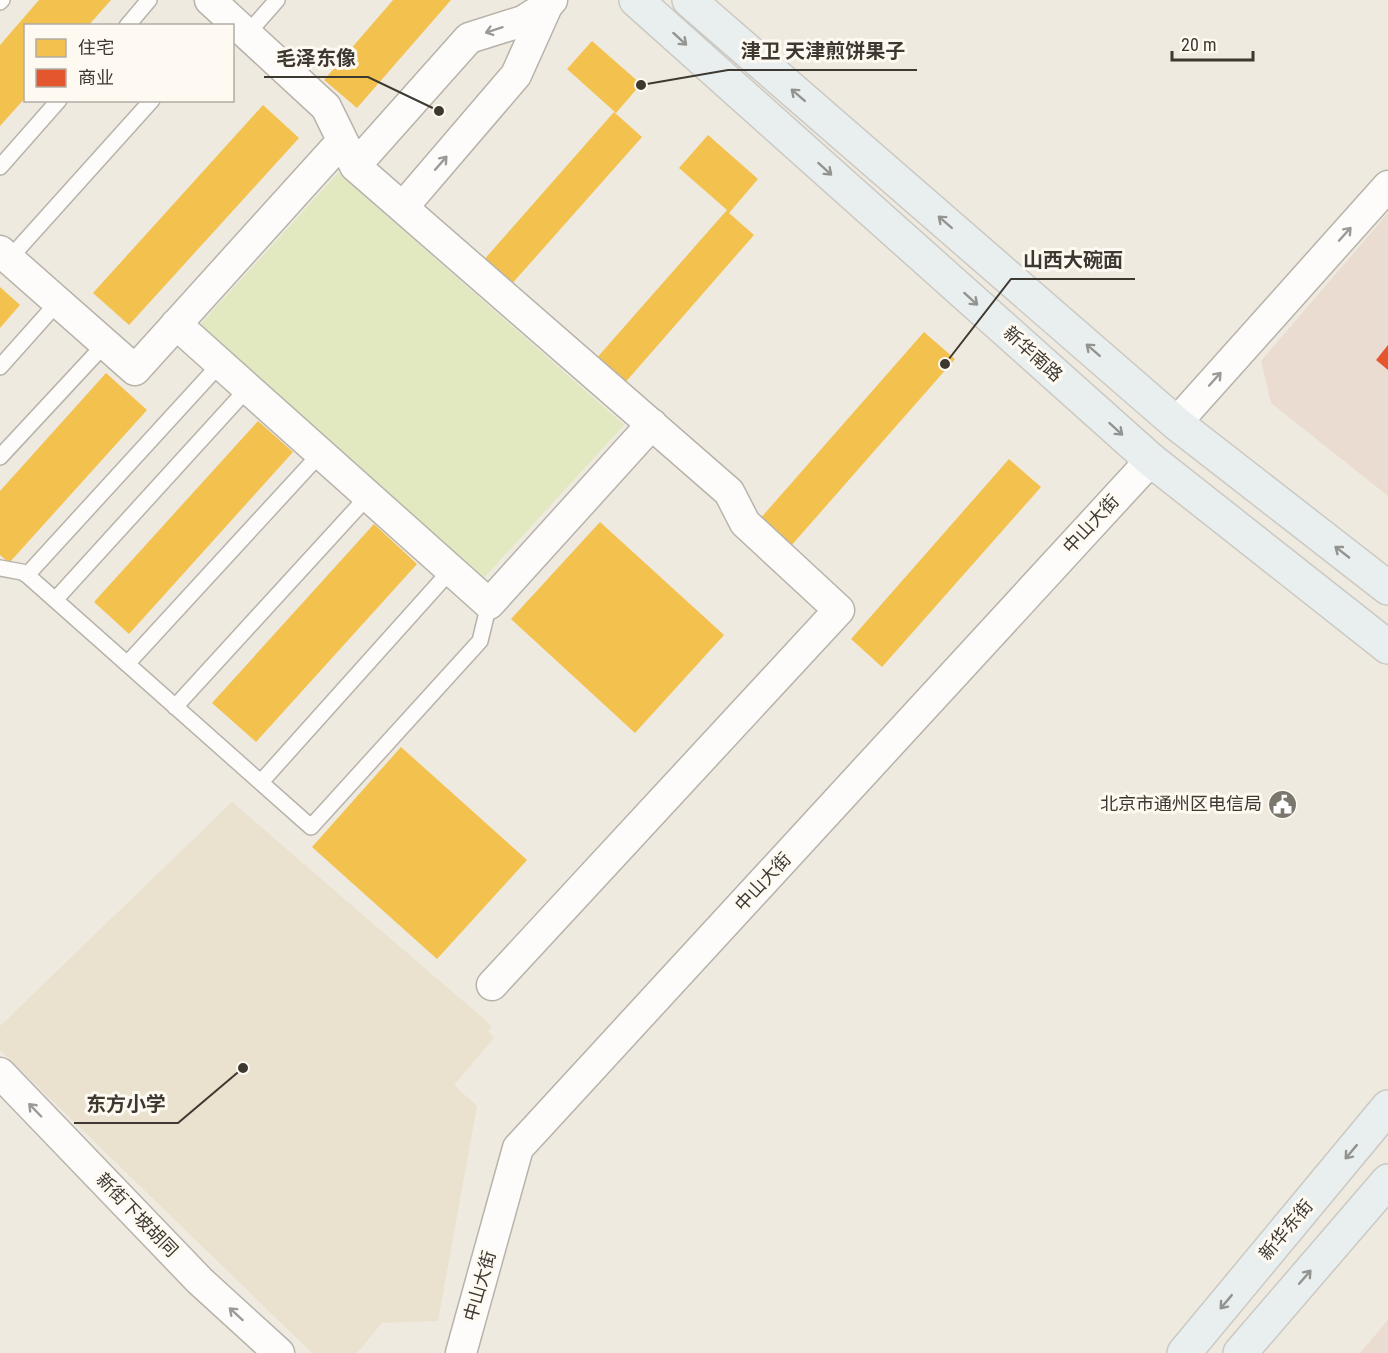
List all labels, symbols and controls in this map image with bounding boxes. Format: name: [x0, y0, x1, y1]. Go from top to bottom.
legend: [24, 24, 234, 102]
scale bar: [1172, 24, 1253, 62]
one-way arrow: [485, 25, 504, 36]
one-way arrow: [672, 32, 687, 46]
callout: 津卫 天津煎饼果子: [728, 32, 917, 70]
text: 20 m: [1181, 34, 1216, 55]
text: 住宅: [78, 37, 114, 58]
callout: 毛泽东像: [264, 39, 368, 77]
text: 津卫 天津煎饼果子: [741, 39, 905, 63]
text: 毛泽东像: [276, 46, 356, 70]
text: 商业: [78, 67, 114, 88]
one-way arrow: [790, 88, 806, 101]
one-way arrow: [434, 156, 448, 171]
one-way arrow: [817, 162, 832, 176]
one-way arrow: [938, 215, 953, 229]
one-way arrow: [1338, 227, 1352, 242]
callout: 山西大碗面: [1011, 241, 1135, 279]
text: 山西大碗面: [1023, 248, 1123, 272]
one-way arrow: [963, 292, 978, 306]
street label: 新华南路: [1000, 322, 1067, 386]
one-way arrow: [1086, 343, 1101, 357]
one-way arrow: [1208, 372, 1222, 387]
one-way arrow: [1108, 422, 1123, 436]
street label: 中山大街: [1058, 490, 1123, 557]
one-way arrow: [1334, 546, 1350, 559]
public building icon: 北京市通州区电信局: [1267, 788, 1299, 820]
place label: 北京市通州区电信局: [1100, 793, 1262, 814]
street label: 中山大街: [730, 848, 795, 915]
callout: 东方小学: [74, 1085, 178, 1123]
text: 东方小学: [86, 1092, 166, 1116]
one-way arrow: [28, 1102, 43, 1117]
one-way arrow: [1344, 1144, 1357, 1160]
street label: 新街下坡胡同: [92, 1169, 182, 1261]
street label: 新华东街: [1254, 1195, 1317, 1264]
street label: 中山大街: [460, 1248, 500, 1323]
one-way arrow: [1298, 1270, 1312, 1285]
one-way arrow: [1219, 1294, 1233, 1309]
one-way arrow: [229, 1307, 244, 1321]

